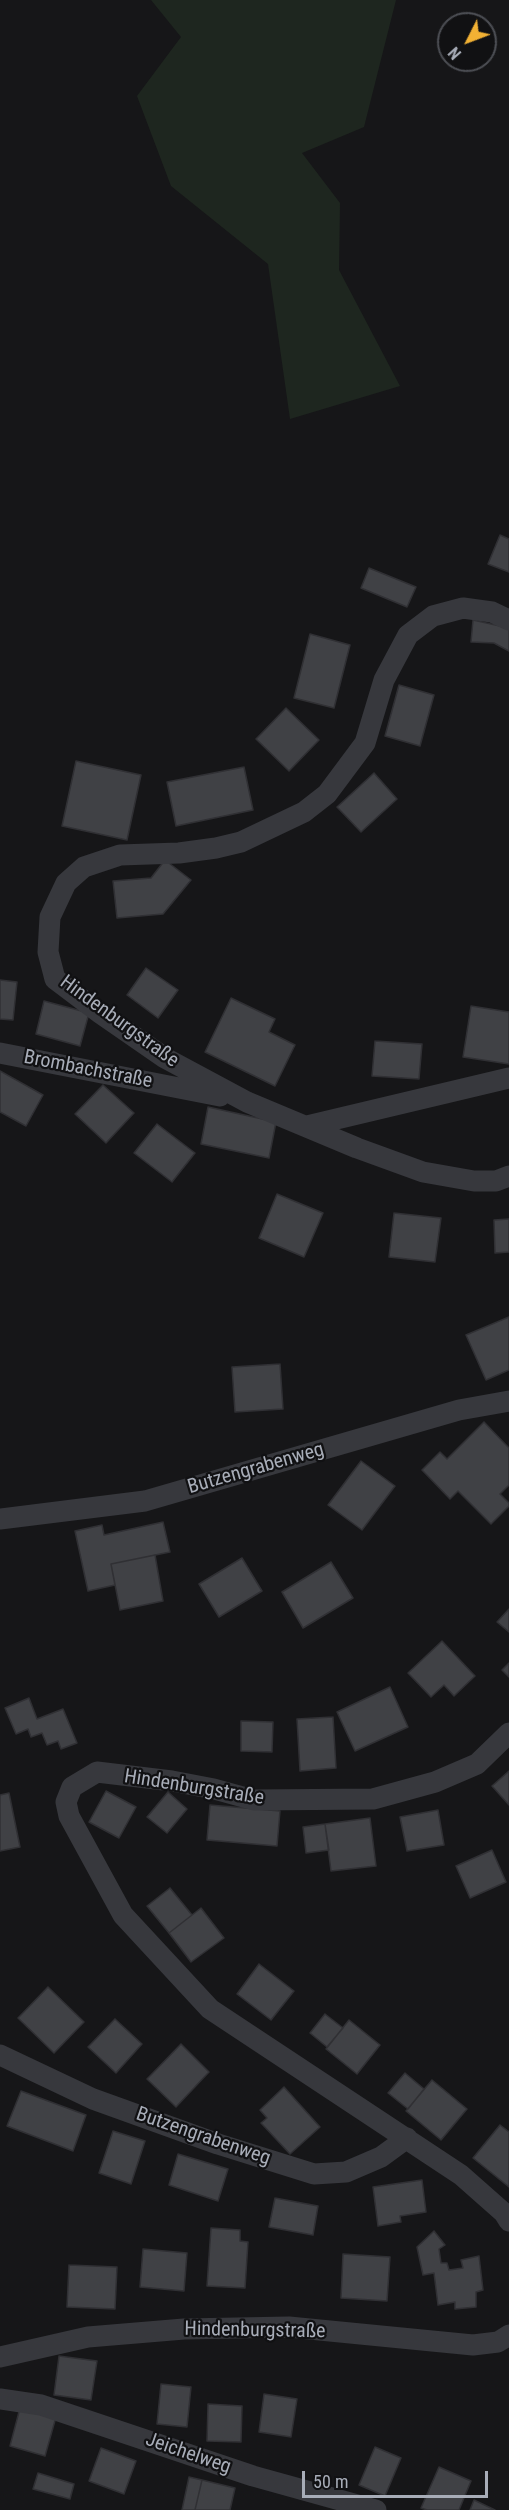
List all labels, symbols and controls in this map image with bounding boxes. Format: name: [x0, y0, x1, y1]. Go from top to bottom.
north arrow: [437, 12, 497, 72]
text: N: [444, 43, 465, 63]
street label: Hindenburgstraße: [55, 971, 183, 1073]
street label: Brombachstraße: [22, 1046, 154, 1094]
street label: Butzengrabenweg: [185, 1438, 327, 1500]
street label: Hindenburgstraße: [122, 1765, 266, 1811]
street label: Butzengrabenweg: [133, 2103, 273, 2171]
street label: Hindenburgstraße: [184, 2318, 326, 2344]
street label: Jeichelweg: [142, 2428, 234, 2480]
scale bar: [305, 2459, 491, 2497]
text: 50 m: [313, 2471, 348, 2492]

